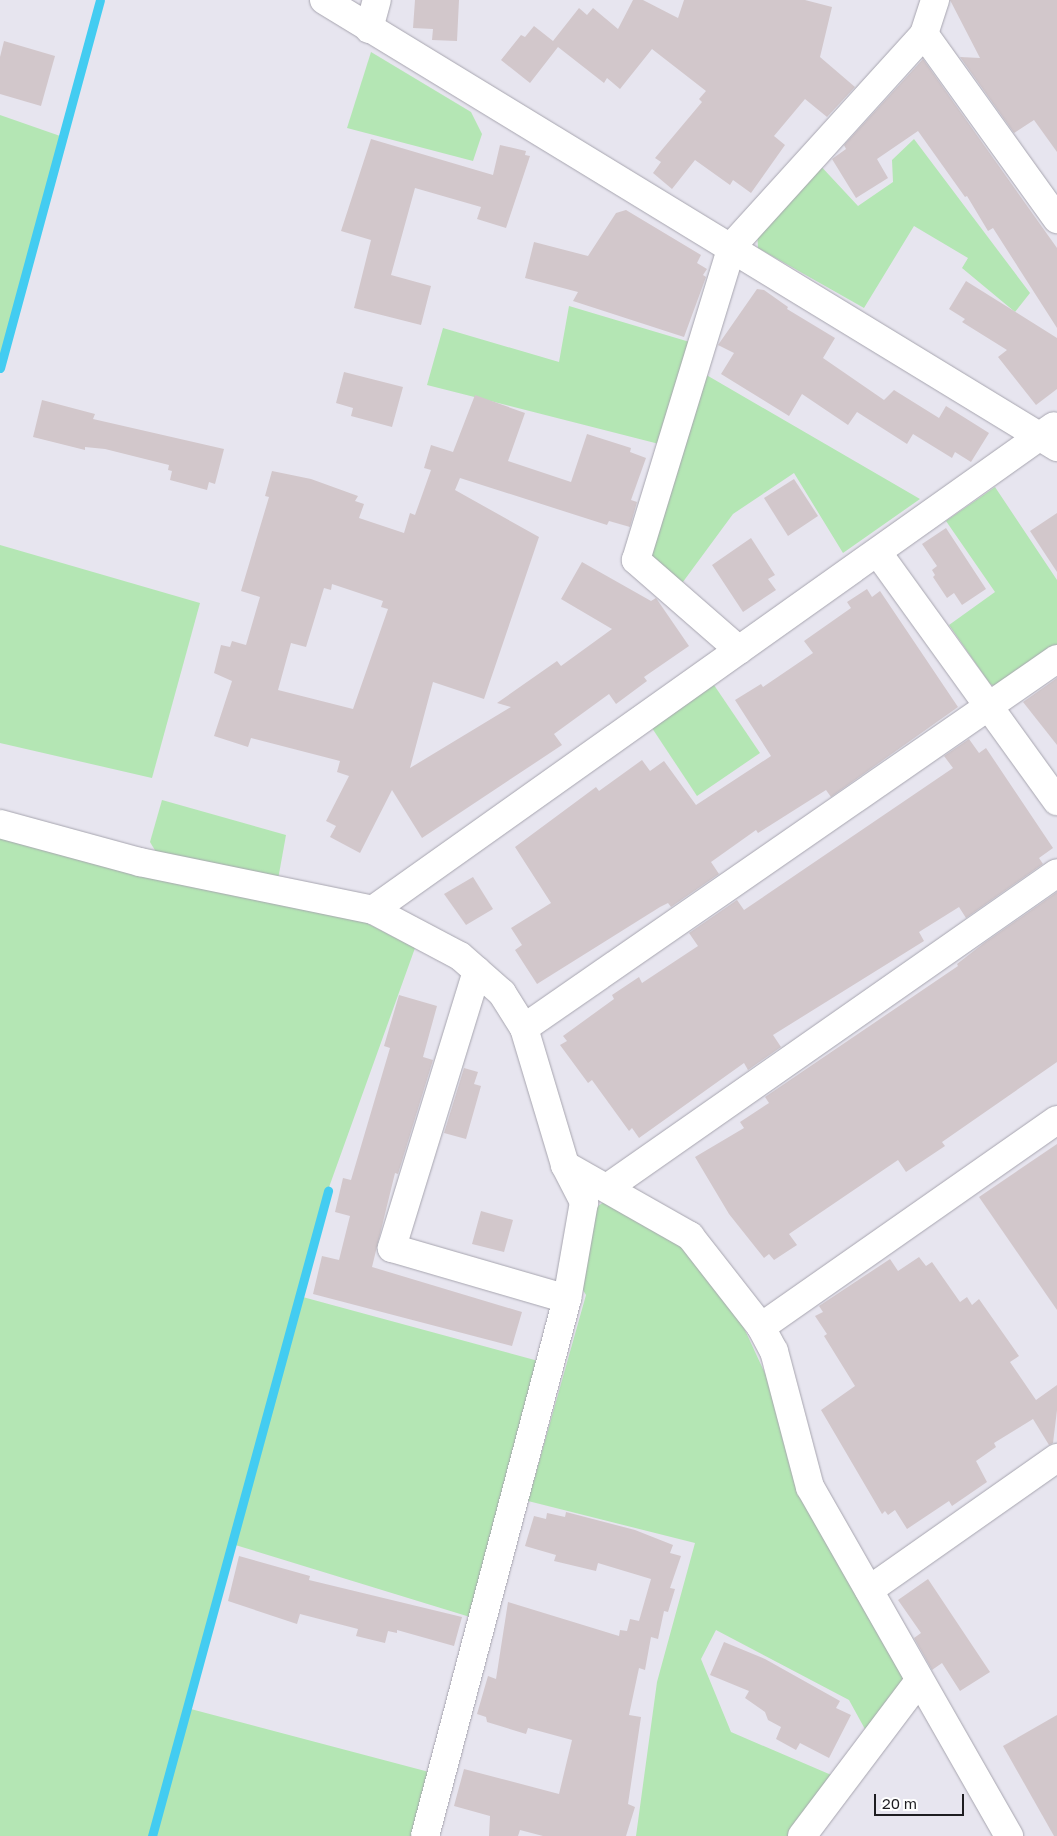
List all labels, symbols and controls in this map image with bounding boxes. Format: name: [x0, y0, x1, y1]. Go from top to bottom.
scale bar: [877, 1784, 967, 1816]
text: 20 m: [882, 1794, 917, 1812]

